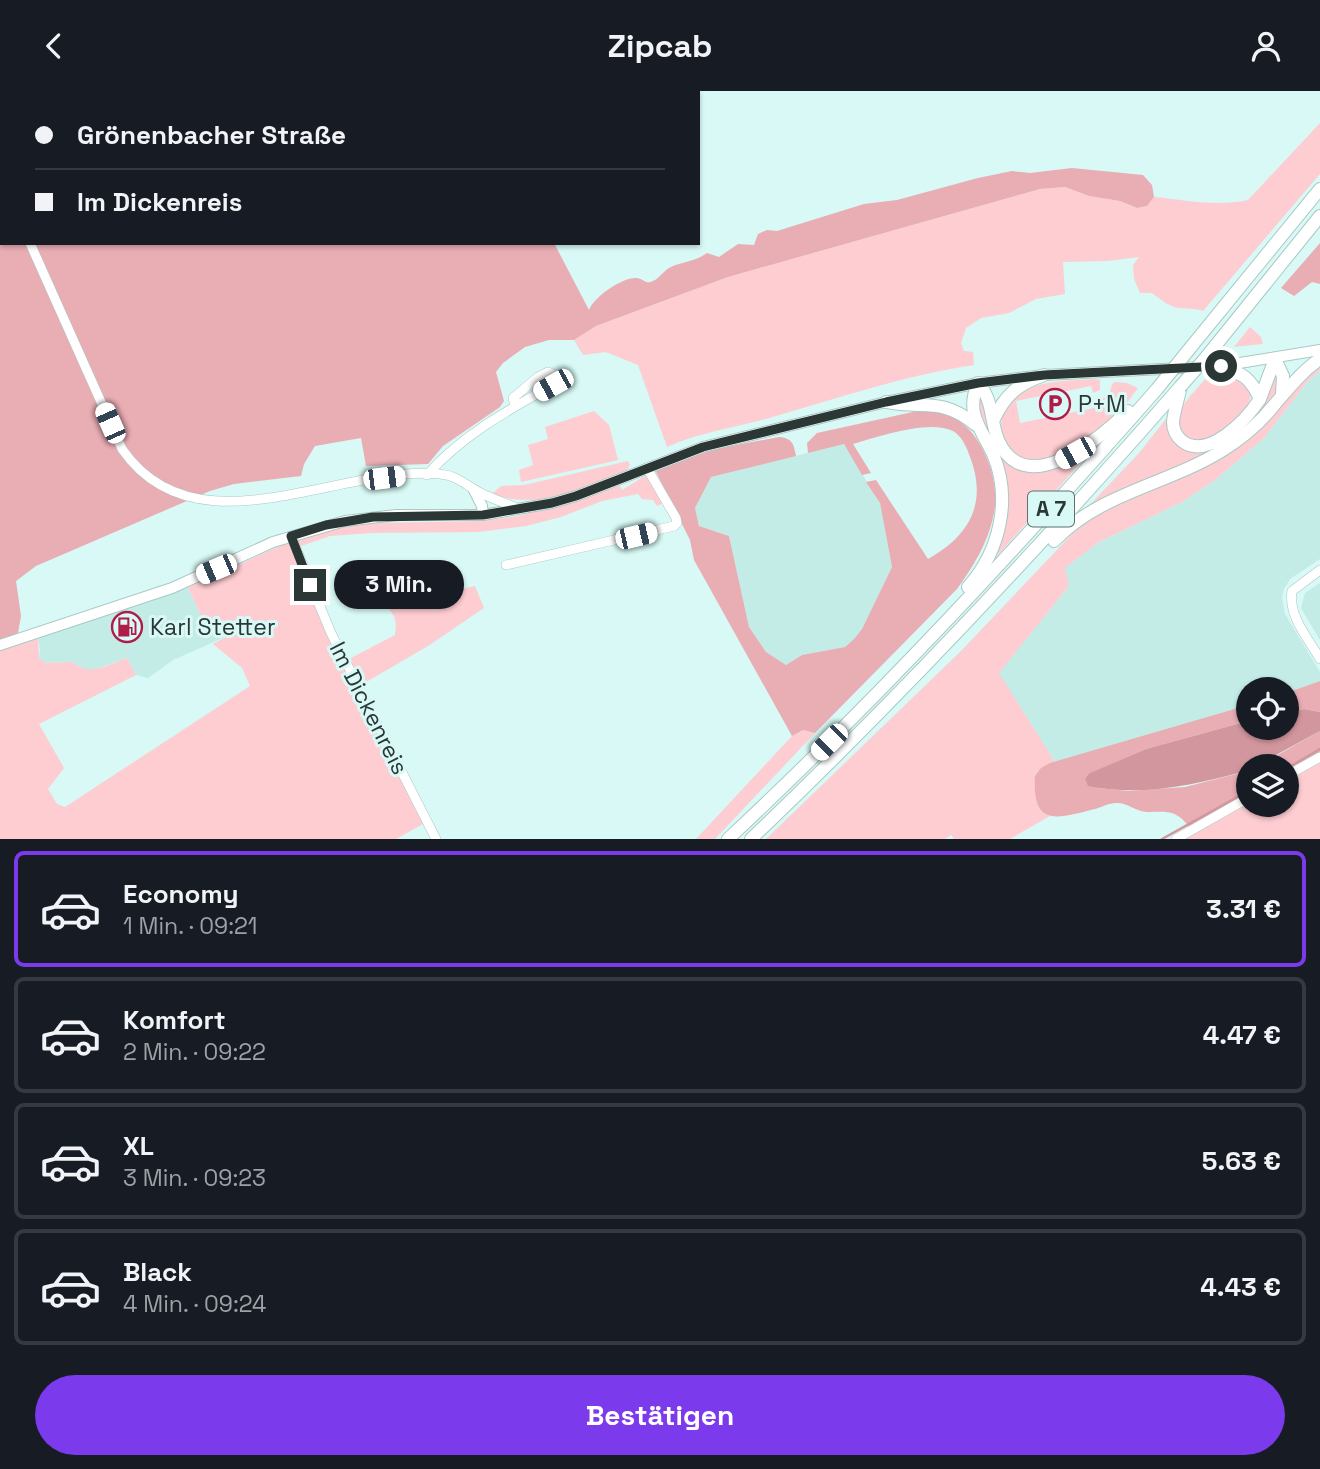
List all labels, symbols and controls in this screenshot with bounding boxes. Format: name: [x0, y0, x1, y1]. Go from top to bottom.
text: Zipcab: [607, 26, 713, 66]
icon: back: [35, 27, 73, 65]
icon: person: [1247, 27, 1285, 65]
text: Grönenbacher Straße: [77, 118, 346, 152]
text: Im Dickenreis: [77, 185, 242, 219]
route start: [1205, 350, 1237, 382]
car: [530, 366, 577, 404]
parking icon: P+M: [1038, 387, 1072, 421]
place label: P+M: [1078, 389, 1126, 419]
car: [92, 400, 129, 446]
car: [1052, 434, 1099, 472]
car: [362, 465, 407, 491]
road number: A 7: [1028, 491, 1074, 527]
car: [614, 521, 659, 551]
car: [193, 551, 240, 587]
callout: 3 Min.: [334, 561, 464, 609]
route end: [294, 569, 326, 601]
text: 3 Min.: [365, 569, 433, 599]
fuel station icon: Karl Stetter: [110, 610, 144, 644]
place label: Karl Stetter: [150, 612, 276, 642]
street label: Im Dickenreis: [323, 637, 415, 779]
map controls: [1236, 677, 1299, 817]
button: locate: [1236, 677, 1299, 740]
car: [807, 720, 852, 764]
button: layers: [1236, 754, 1299, 817]
text: Economy: [123, 877, 239, 911]
icon: car: [39, 878, 102, 941]
text: 3.31 €: [1206, 892, 1281, 926]
text: 1 Min. · 09:21: [123, 911, 257, 941]
text: Komfort: [123, 1003, 226, 1037]
icon: car: [39, 1004, 102, 1067]
text: 4.47 €: [1203, 1018, 1281, 1052]
text: 2 Min. · 09:22: [123, 1037, 266, 1067]
text: XL: [123, 1129, 154, 1163]
icon: car: [39, 1130, 102, 1193]
text: 5.63 €: [1202, 1144, 1281, 1178]
text: 3 Min. · 09:23: [123, 1163, 266, 1193]
text: Black: [123, 1255, 192, 1289]
icon: car: [39, 1256, 102, 1319]
text: 4.43 €: [1200, 1270, 1281, 1304]
text: 4 Min. · 09:24: [123, 1289, 266, 1319]
button: Bestätigen: [35, 1375, 1285, 1455]

